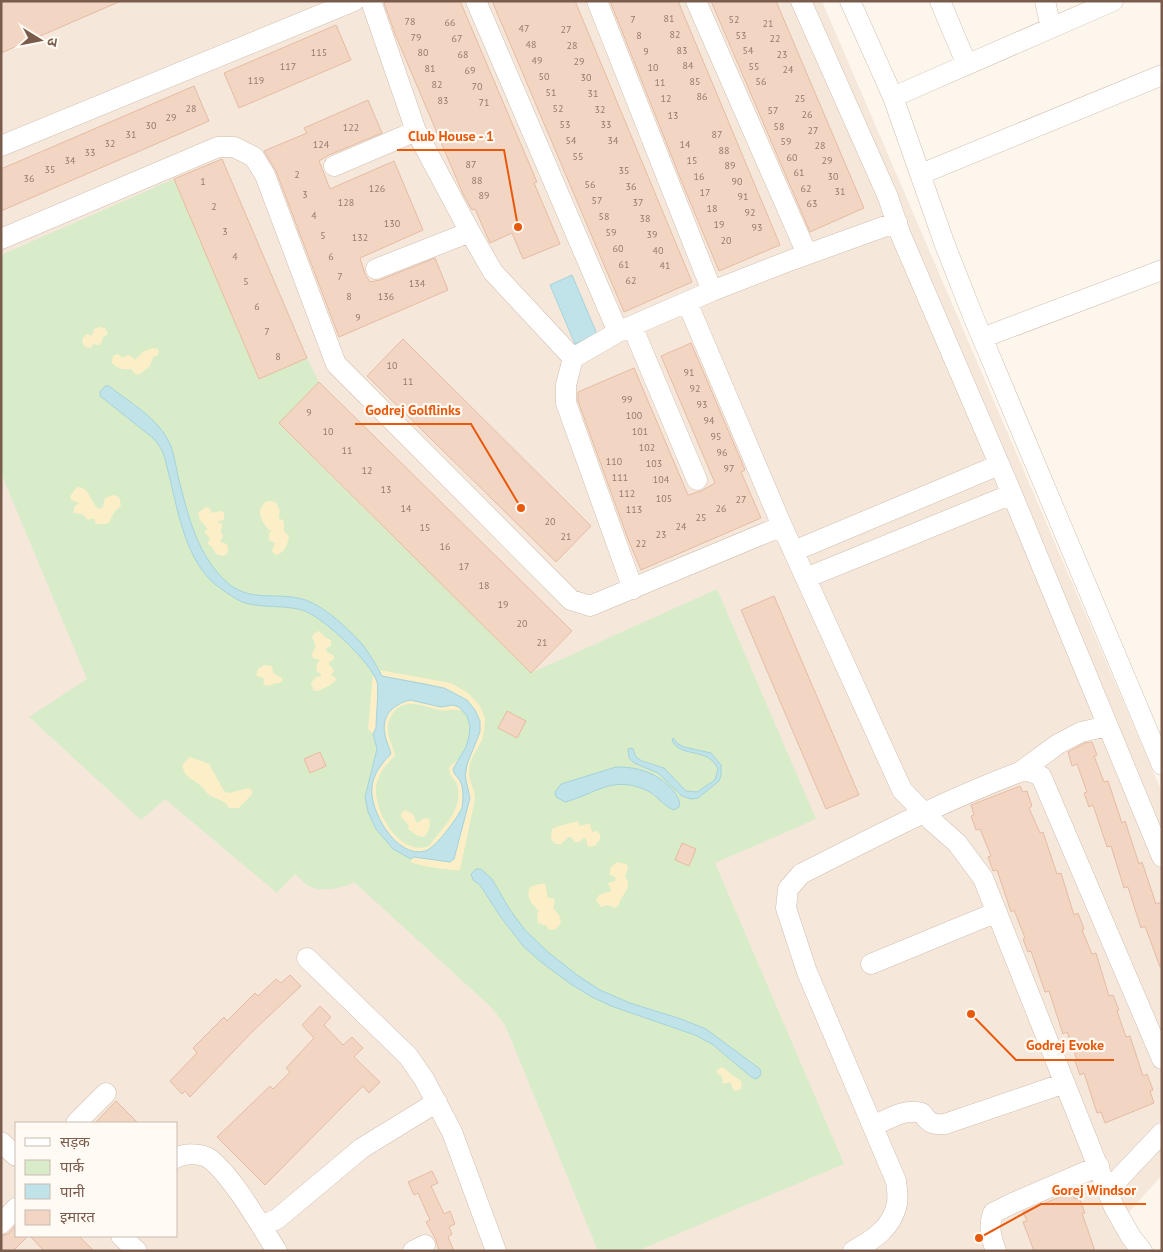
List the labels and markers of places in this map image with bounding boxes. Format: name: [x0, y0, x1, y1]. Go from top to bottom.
callout: Club House - 1: [397, 121, 504, 150]
callout: Godrej Golflinks: [355, 395, 471, 424]
callout: Godrej Evoke: [1016, 1031, 1114, 1060]
callout: Gorej Windsor: [1041, 1175, 1146, 1204]

